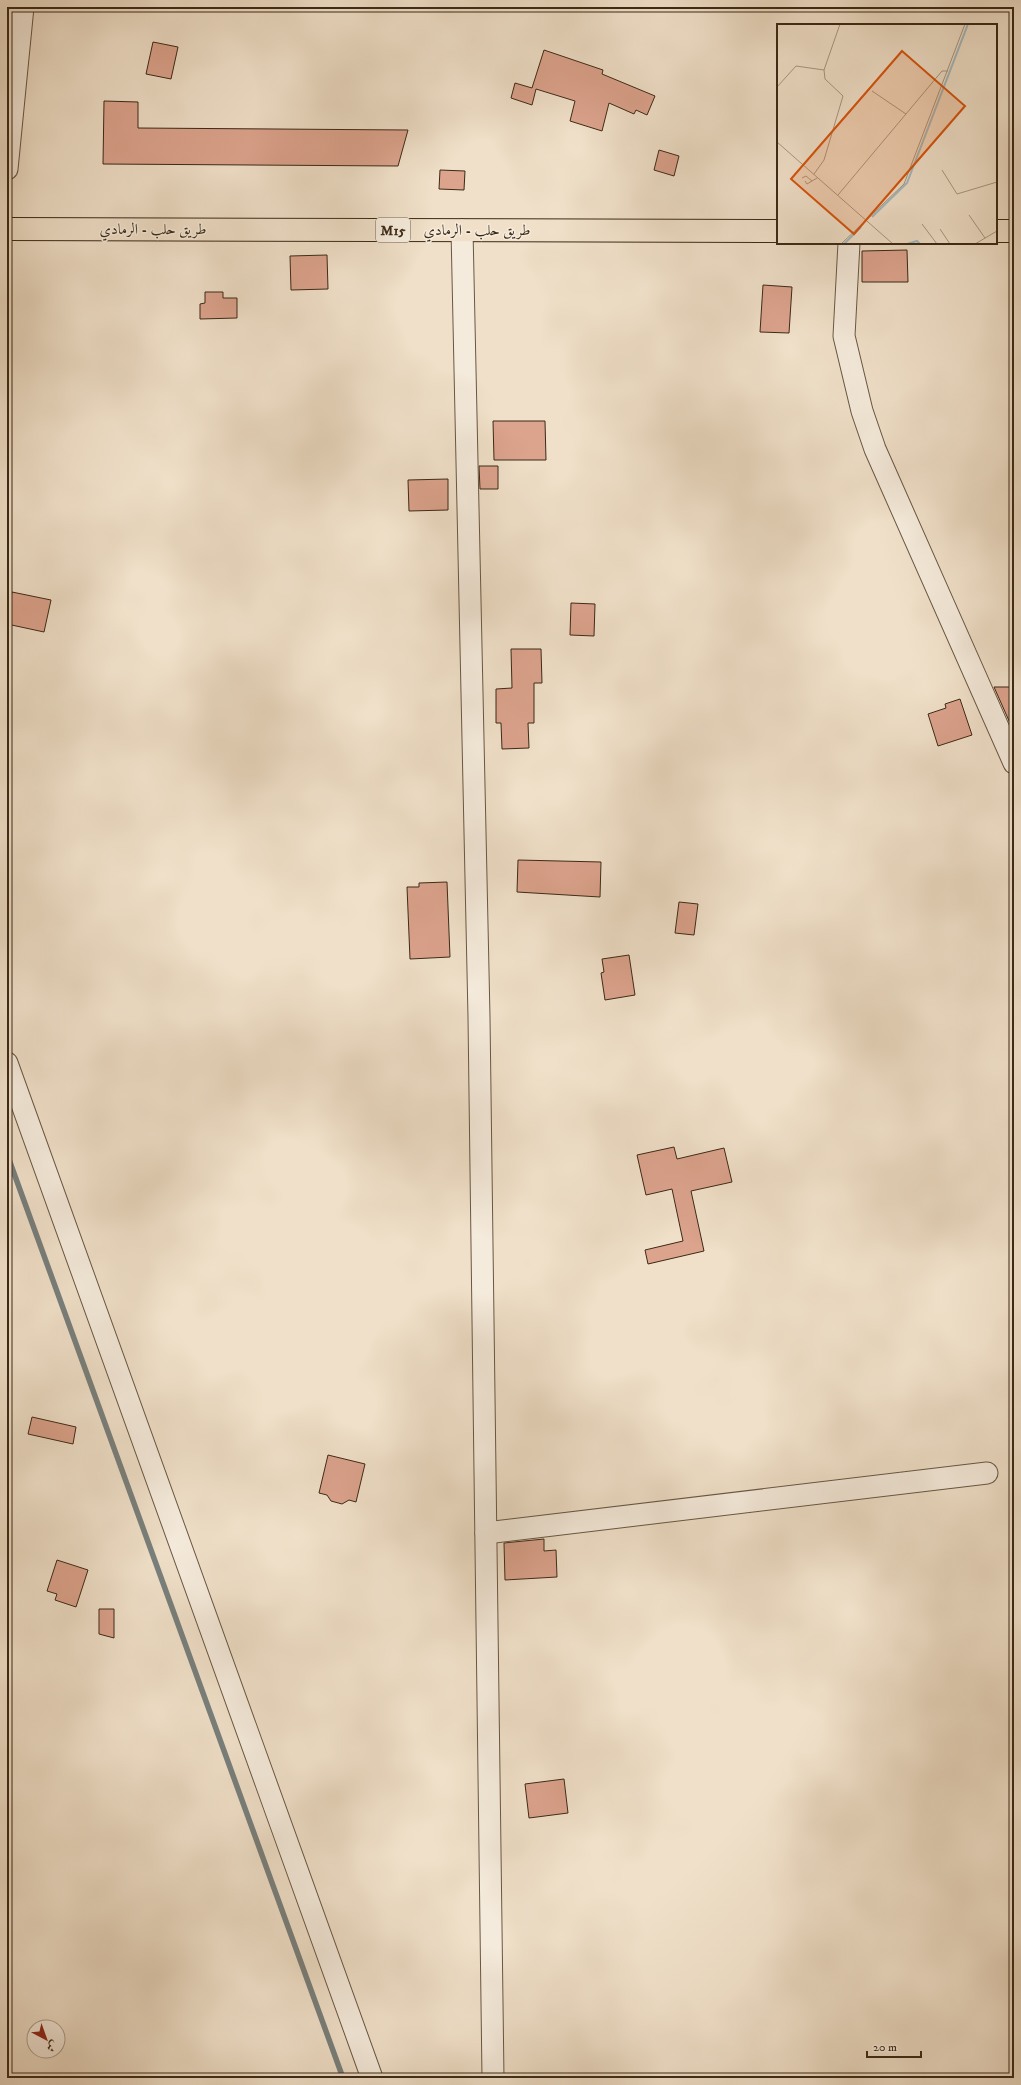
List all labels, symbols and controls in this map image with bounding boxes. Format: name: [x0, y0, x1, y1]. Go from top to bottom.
inset map: [777, 24, 997, 244]
road number: M15: [376, 218, 410, 242]
street label: طريق حلب - الرمادي: [100, 220, 206, 241]
street label: طريق حلب - الرمادي: [424, 221, 530, 242]
north arrow: [26, 2019, 66, 2059]
scale bar: [867, 2033, 921, 2059]
text: ش: [43, 2037, 61, 2055]
text: 20 m: [873, 2040, 897, 2055]

